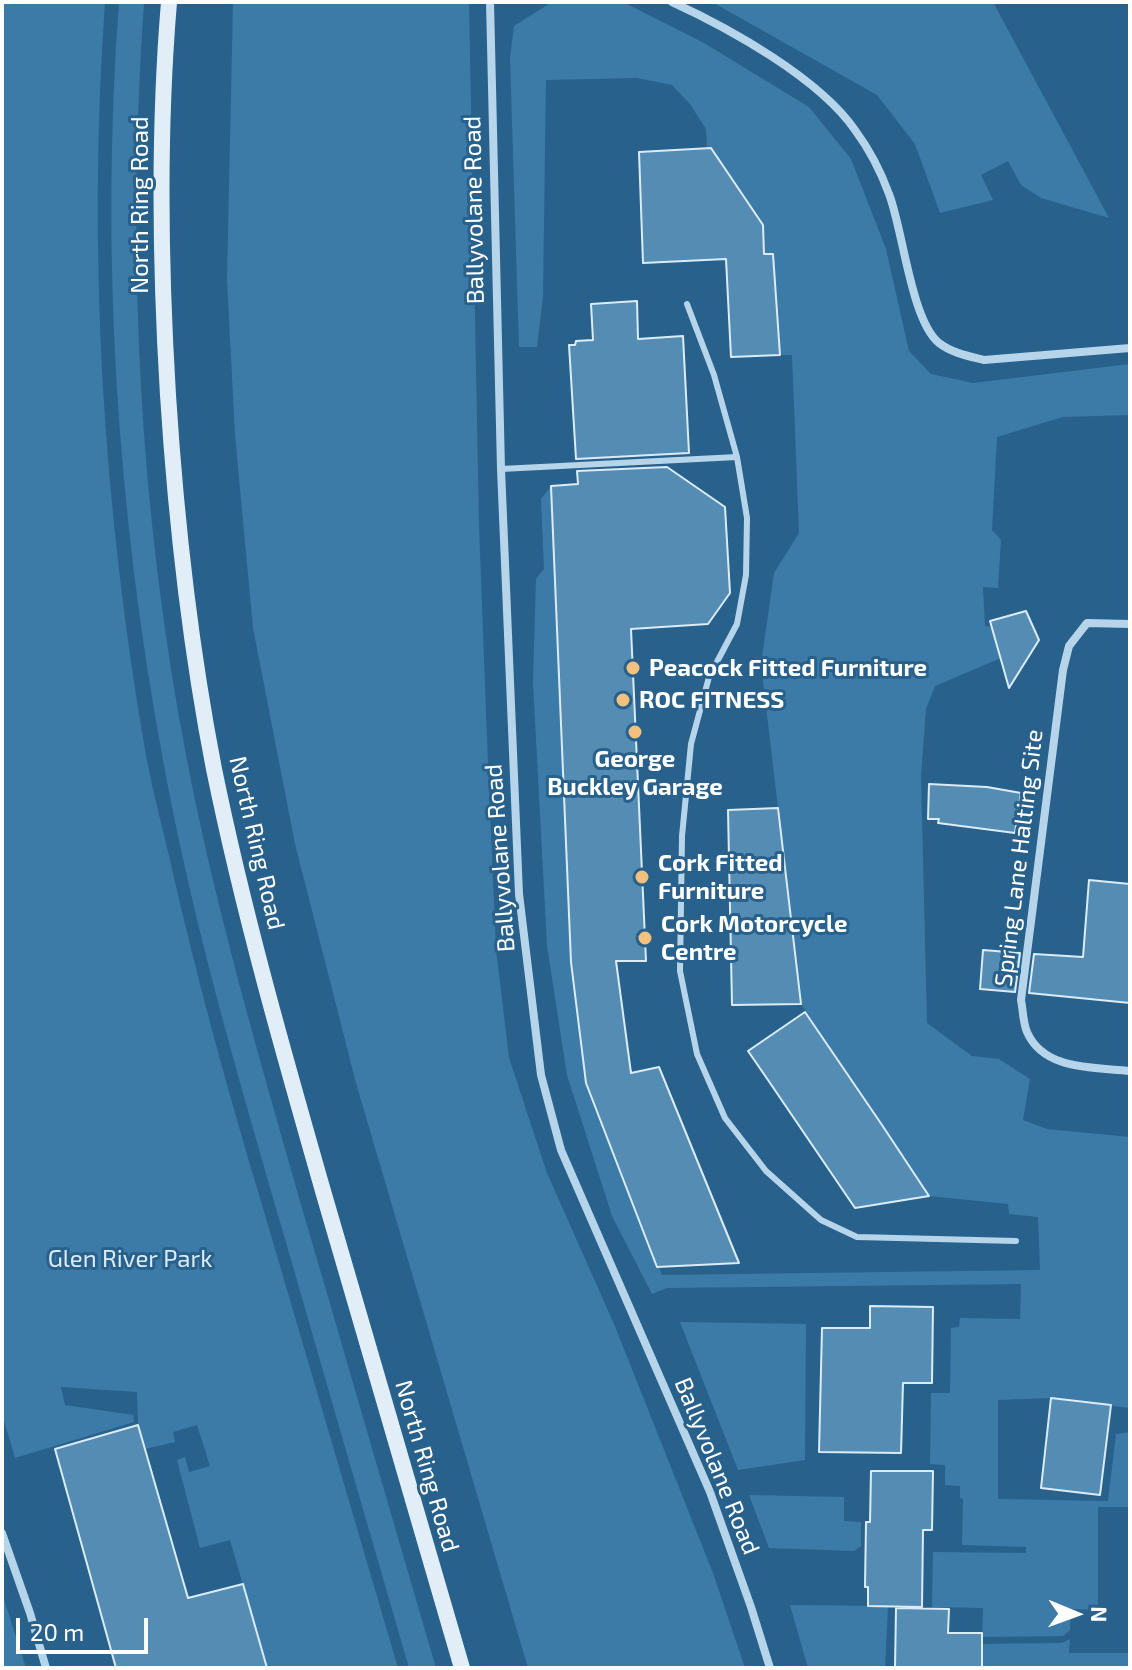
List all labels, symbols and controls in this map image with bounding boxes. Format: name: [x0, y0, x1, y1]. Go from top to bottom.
street label: North Ring Road: [126, 116, 154, 294]
street label: Ballyvolane Road: [458, 116, 490, 304]
place label: Peacock Fitted Furniture: [649, 654, 927, 682]
marker: Peacock Fitted Furniture: [624, 659, 642, 677]
place label: ROC FITNESS: [639, 686, 784, 714]
marker: ROC FITNESS: [614, 691, 632, 709]
marker: George Buckley Garage: [626, 723, 644, 741]
street label: Spring Lane Halting Site: [989, 728, 1049, 988]
place label: George Buckley Garage: [547, 745, 723, 801]
street label: North Ring Road: [223, 753, 291, 933]
street label: Ballyvolane Road: [479, 763, 521, 953]
place label: Cork Fitted Furniture: [658, 849, 783, 905]
marker: Cork Fitted Furniture: [633, 868, 651, 886]
place label: Cork Motorcycle Centre: [661, 910, 847, 966]
marker: Cork Motorcycle Centre: [636, 929, 654, 947]
park label: Glen River Park: [48, 1245, 212, 1273]
street label: Ballyvolane Road: [668, 1373, 766, 1559]
street label: North Ring Road: [389, 1377, 465, 1555]
north arrow: [1036, 1574, 1116, 1654]
scale bar: [20, 1602, 152, 1652]
text: N: [1087, 1606, 1113, 1623]
text: 20 m: [30, 1617, 84, 1646]

